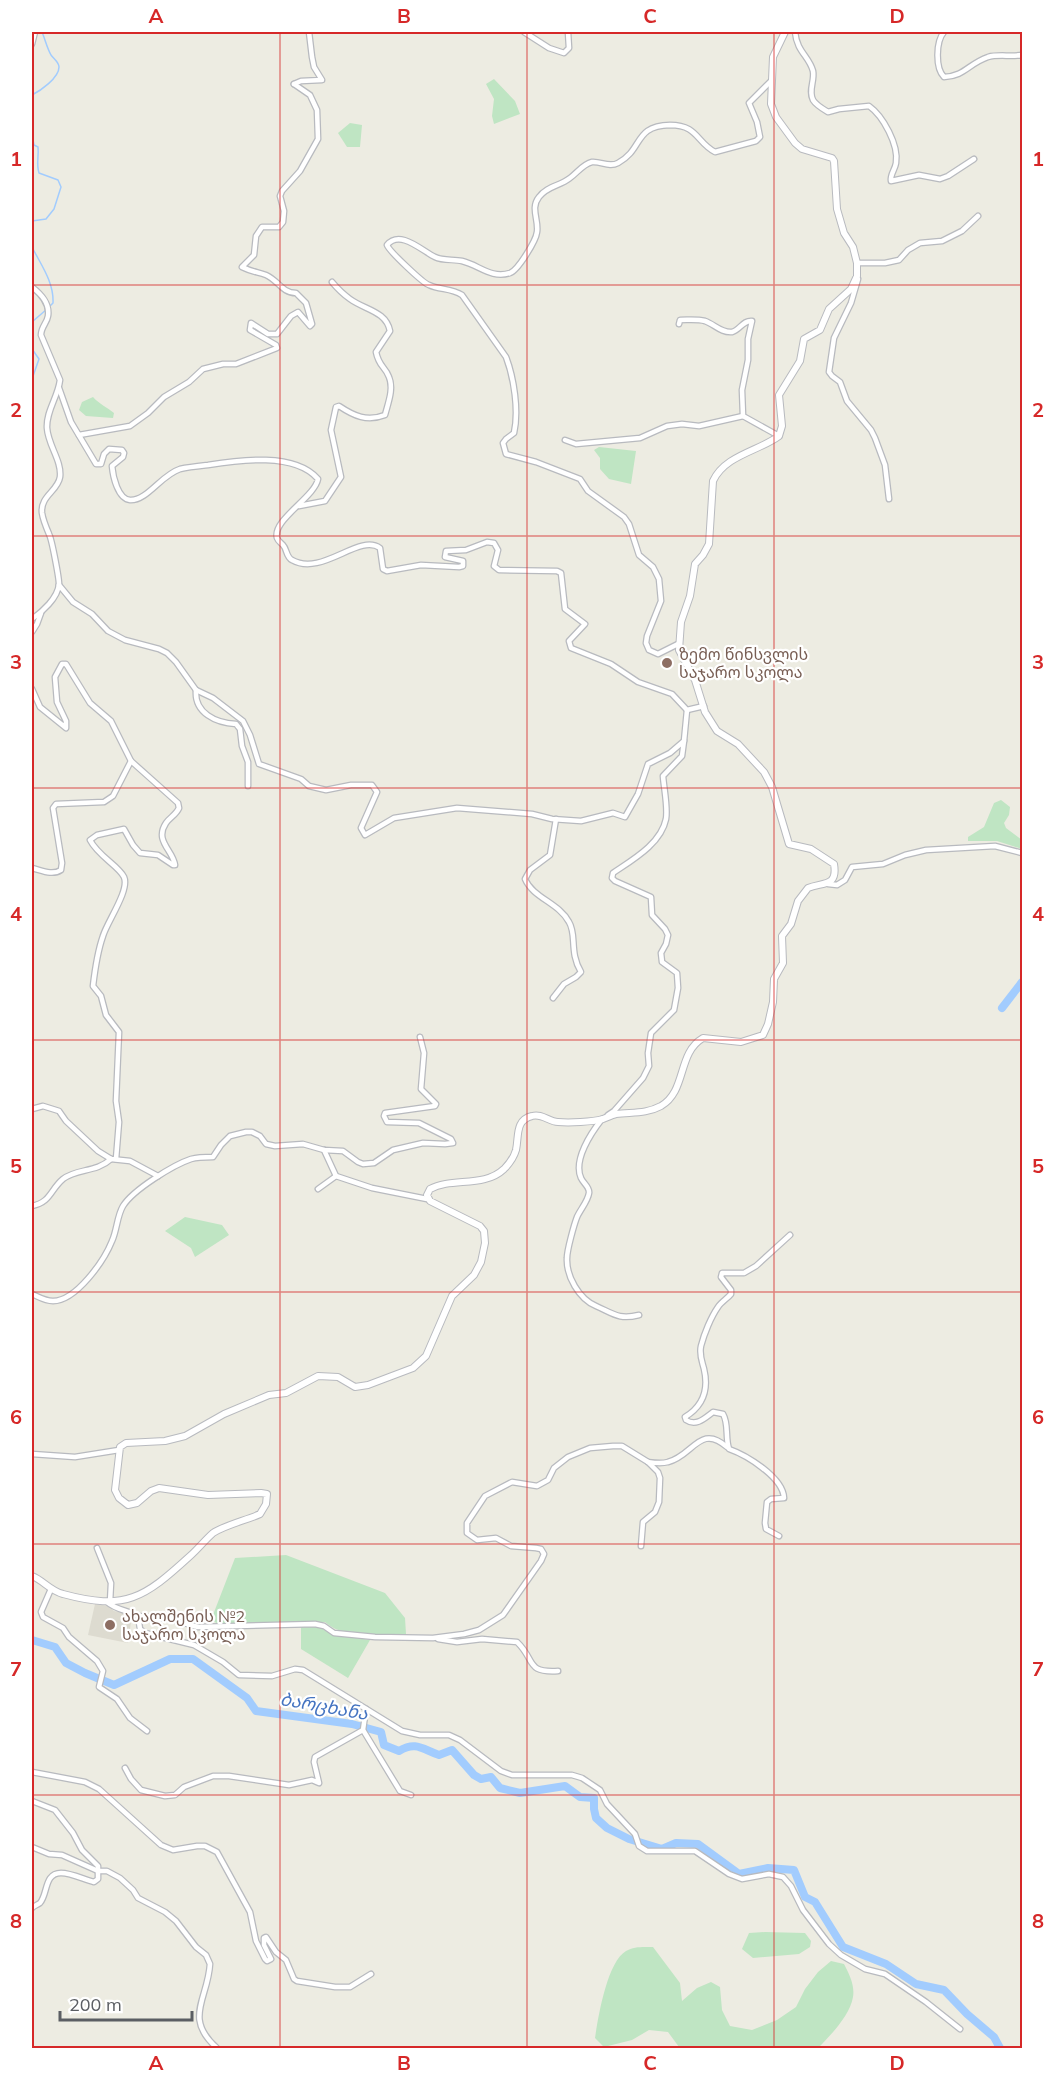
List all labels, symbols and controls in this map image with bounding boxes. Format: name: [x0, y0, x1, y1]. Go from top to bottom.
text: A: [149, 3, 164, 28]
text: B: [397, 3, 411, 28]
text: C: [643, 3, 657, 28]
text: D: [889, 3, 905, 28]
text: 1: [10, 146, 22, 171]
text: 1: [1032, 146, 1044, 171]
text: 2: [10, 397, 22, 422]
text: 2: [1032, 397, 1044, 422]
place label: ზემო წინსვლის საჯარო სკოლა: [679, 644, 808, 683]
text: 3: [10, 649, 22, 674]
text: 3: [1032, 649, 1044, 674]
marker: ზემო წინსვლის საჯარო სკოლა: [660, 656, 674, 670]
text: 4: [10, 901, 22, 926]
text: 4: [1032, 901, 1044, 926]
text: 5: [10, 1153, 22, 1178]
text: 5: [1032, 1153, 1044, 1178]
text: 6: [10, 1404, 22, 1429]
text: 6: [1032, 1404, 1044, 1429]
place label: ახალშენის №2 საჯარო სკოლა: [122, 1606, 246, 1645]
marker: ახალშენის №2 საჯარო სკოლა: [103, 1618, 117, 1632]
text: 7: [10, 1656, 22, 1681]
text: 7: [1032, 1656, 1044, 1681]
water label: ბარცხანა: [278, 1687, 370, 1725]
text: 8: [10, 1908, 22, 1933]
text: 8: [1032, 1908, 1044, 1933]
scale bar: [60, 1984, 192, 2022]
text: 200 m: [69, 1993, 122, 2016]
text: A: [149, 2050, 164, 2075]
text: B: [397, 2050, 411, 2075]
text: C: [643, 2050, 657, 2075]
text: D: [889, 2050, 905, 2075]

